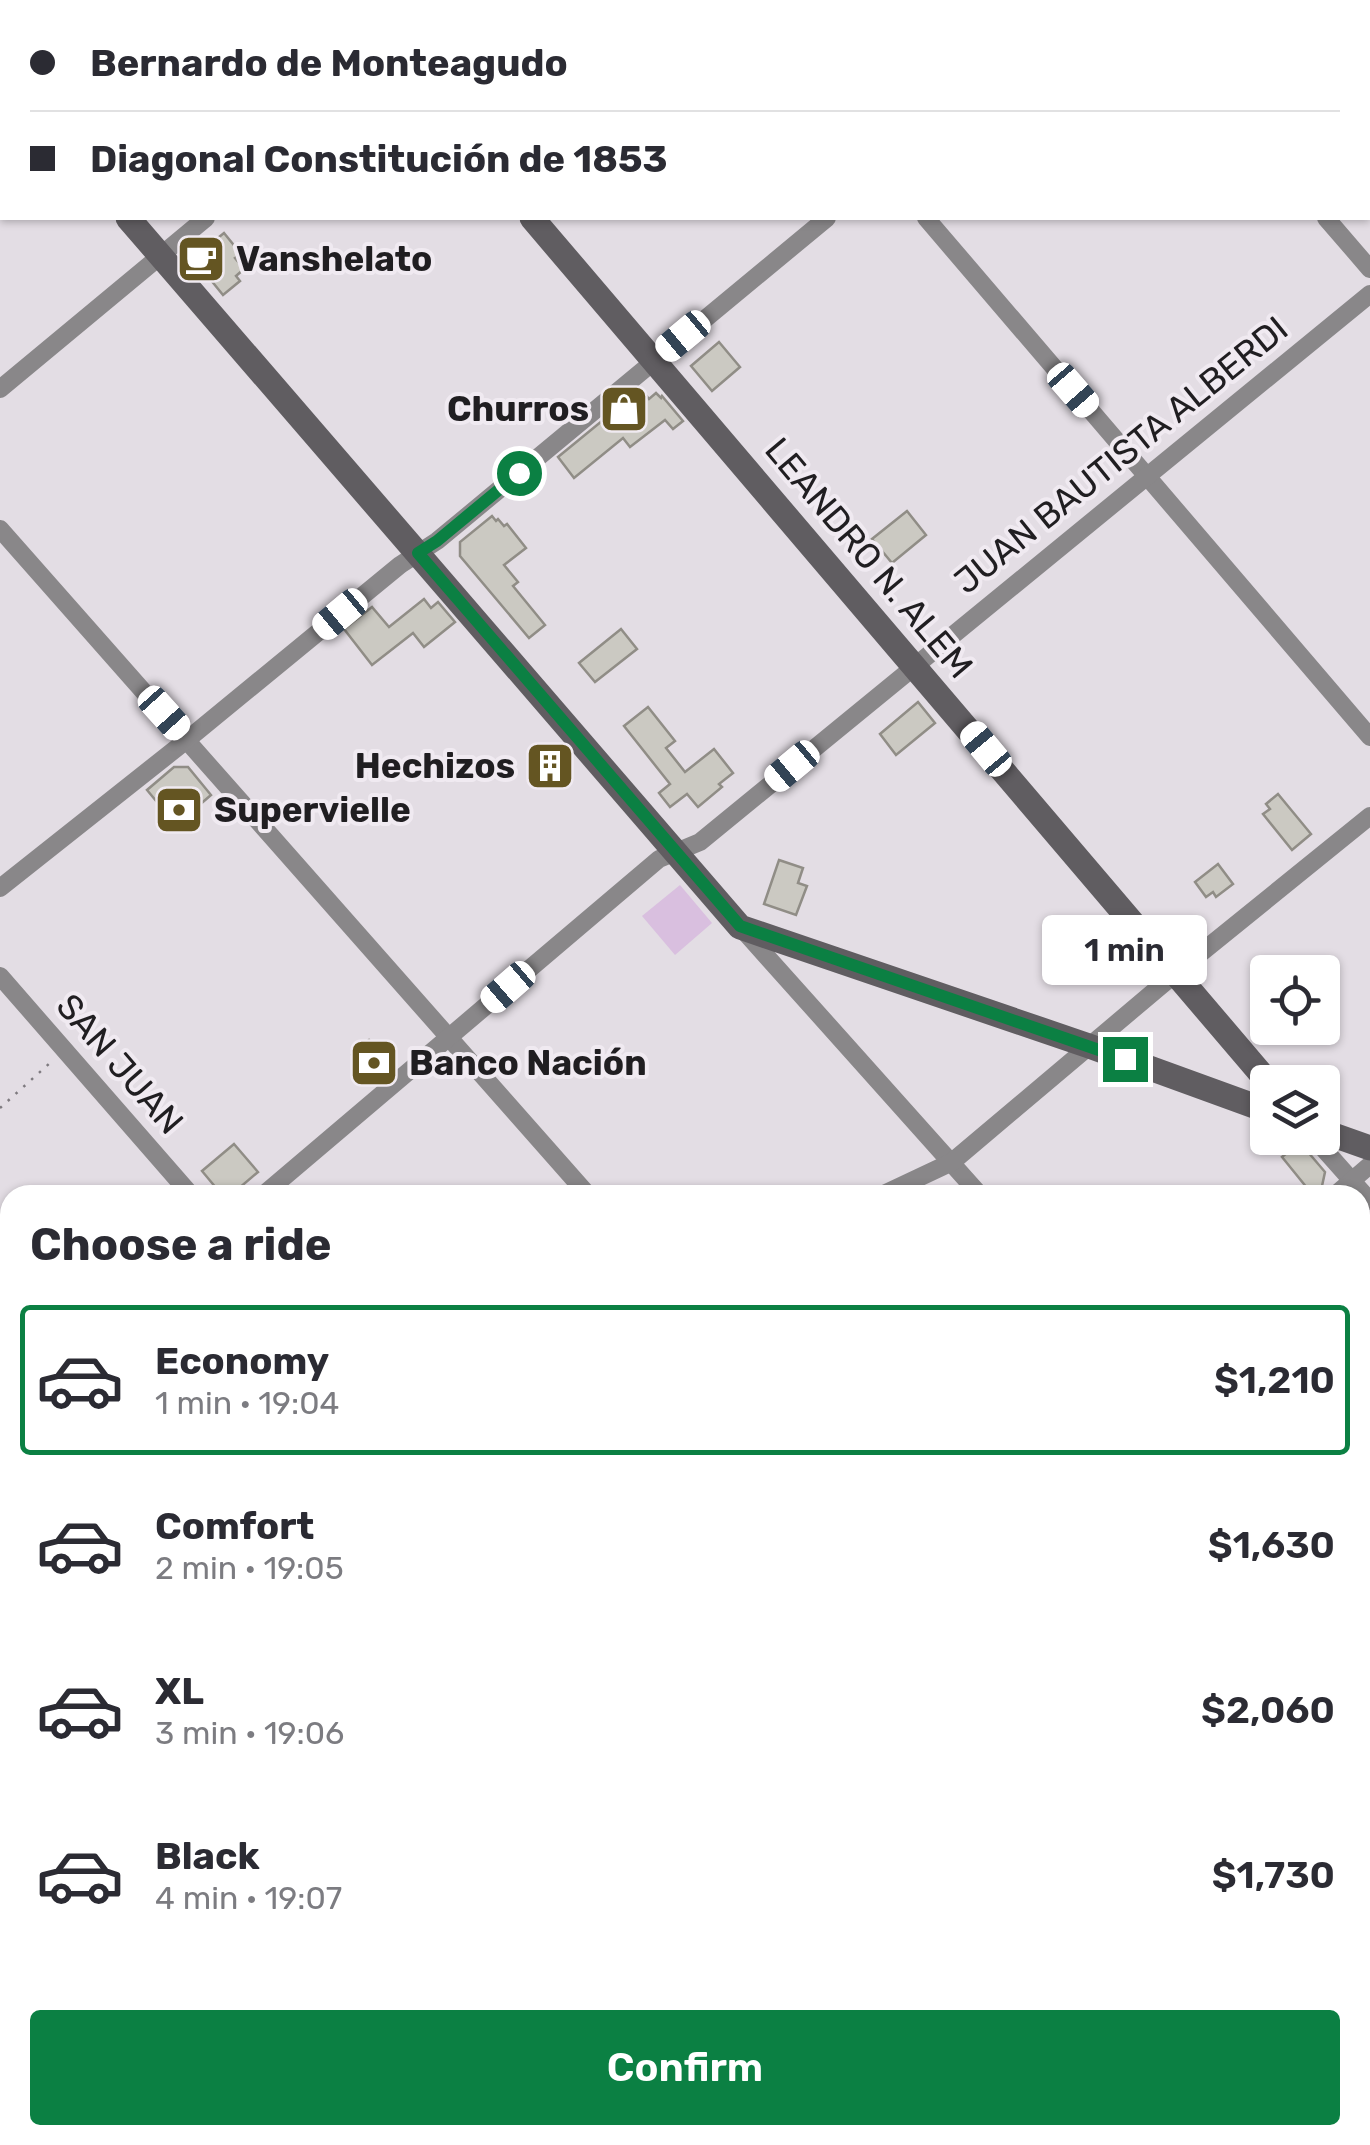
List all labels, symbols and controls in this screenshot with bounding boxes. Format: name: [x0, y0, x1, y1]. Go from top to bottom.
text: Bernardo de Monteagudo: [90, 40, 568, 86]
text: Diagonal Constitución de 1853: [90, 136, 667, 182]
cafe icon: Vanshelato: [175, 233, 227, 285]
place label: Vanshelato: [236, 238, 432, 280]
car: [650, 305, 716, 367]
street label: JUAN BAUTISTA ALBERDI: [946, 308, 1296, 602]
car: [1042, 358, 1104, 422]
shop icon: Churros: [598, 383, 650, 435]
place label: Churros: [447, 388, 589, 430]
street label: LEANDRO N. ALEM: [756, 429, 982, 687]
route start: [497, 451, 542, 496]
car: [307, 583, 373, 645]
car: [133, 681, 195, 745]
car: [955, 716, 1017, 782]
car: [759, 735, 825, 797]
building icon: Hechizos: [524, 740, 576, 792]
place label: Hechizos: [355, 745, 515, 787]
bank icon: Supervielle: [153, 784, 205, 836]
place label: Supervielle: [214, 789, 411, 831]
callout: 1 min: [1042, 914, 1208, 984]
text: 1 min: [1084, 931, 1165, 969]
map controls: [1250, 955, 1340, 1155]
button: locate: [1250, 955, 1340, 1045]
car: [476, 956, 540, 1018]
street label: SAN JUAN: [48, 985, 192, 1143]
bank icon: Banco Nación: [348, 1037, 400, 1089]
route end: [1103, 1037, 1148, 1082]
place label: Banco Nación: [409, 1042, 647, 1084]
button: layers: [1250, 1065, 1340, 1155]
text: Choose a ride: [30, 1218, 332, 1271]
icon: car: [35, 1335, 125, 1425]
text: Economy: [155, 1338, 329, 1384]
text: $1,210: [1214, 1357, 1335, 1403]
text: 1 min · 19:04: [155, 1384, 339, 1422]
icon: car: [35, 1500, 125, 1590]
text: Comfort: [155, 1503, 314, 1549]
text: $1,630: [1208, 1522, 1335, 1568]
text: 2 min · 19:05: [155, 1549, 344, 1587]
icon: car: [35, 1665, 125, 1755]
text: XL: [155, 1668, 204, 1714]
text: $2,060: [1201, 1687, 1335, 1733]
text: 3 min · 19:06: [155, 1714, 344, 1752]
icon: car: [35, 1830, 125, 1920]
text: Black: [155, 1833, 260, 1879]
text: $1,730: [1212, 1852, 1335, 1898]
text: 4 min · 19:07: [155, 1879, 342, 1917]
button: Confirm: [30, 2010, 1340, 2125]

